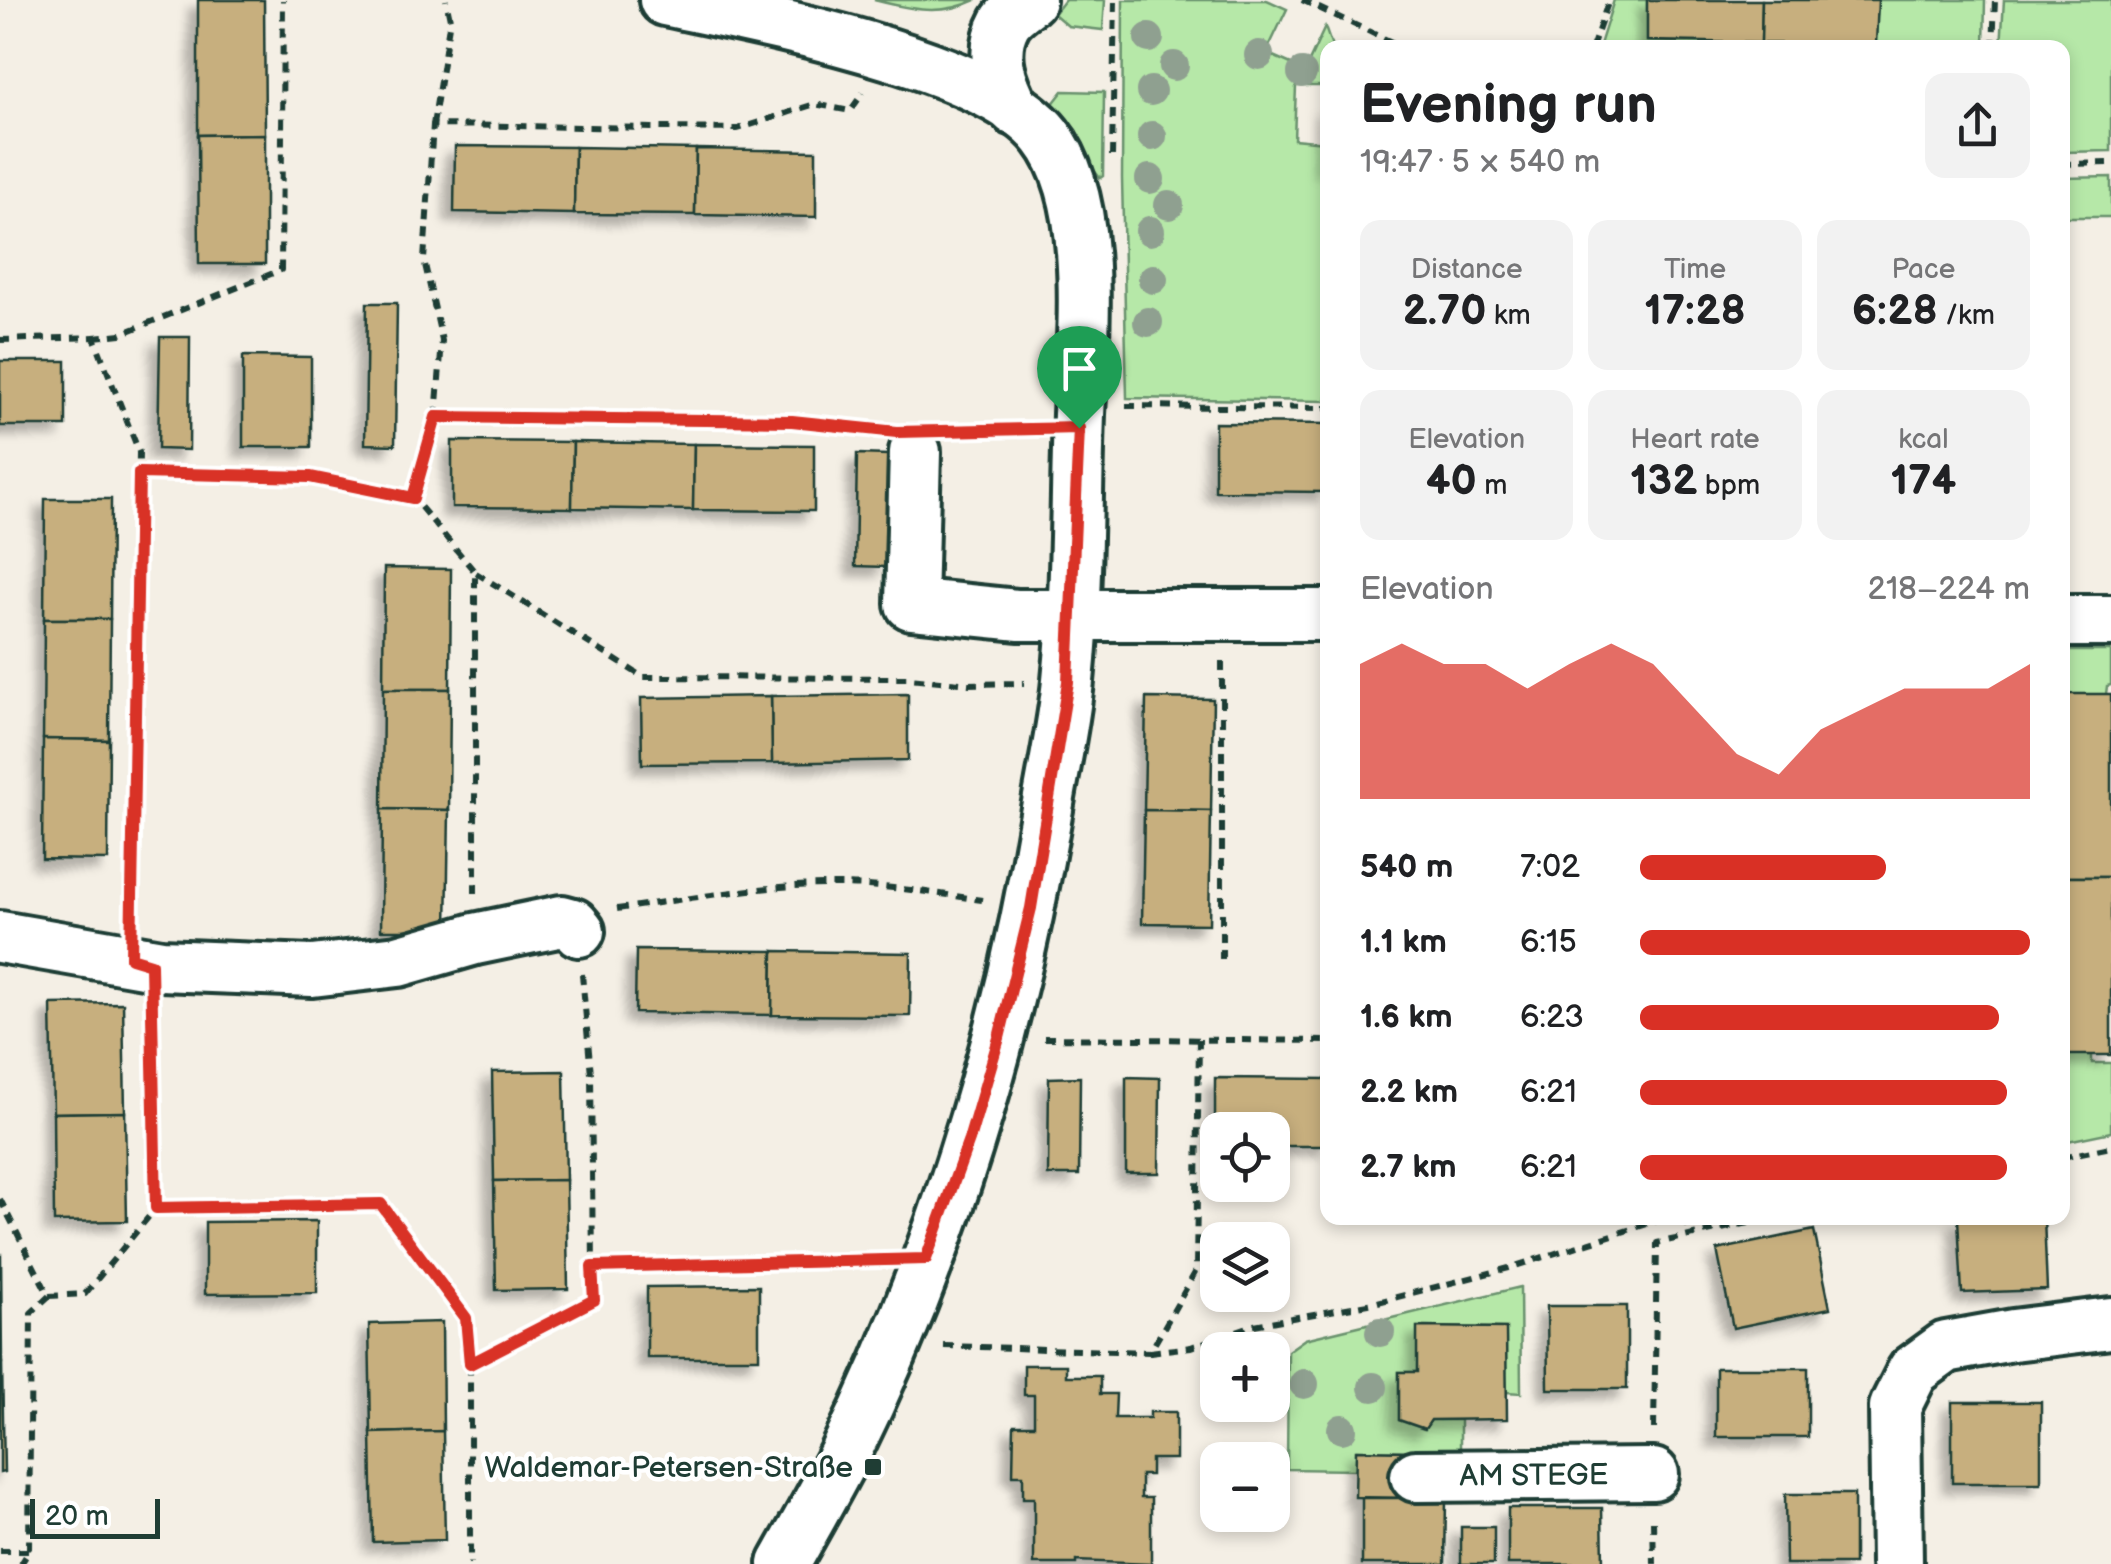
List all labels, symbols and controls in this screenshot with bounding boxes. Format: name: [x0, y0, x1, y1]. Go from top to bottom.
text: Evening run: [1360, 72, 1657, 139]
button: share: [1925, 73, 2030, 178]
text: 19:47 · 5 × 540 m: [1360, 143, 1600, 182]
text: Distance: [1411, 253, 1523, 286]
text: Time: [1664, 253, 1726, 286]
text: Pace: [1891, 253, 1955, 286]
text: 2.70: [1403, 286, 1486, 337]
text: 17:28: [1644, 286, 1746, 337]
text: 6:28: [1852, 286, 1938, 337]
text: km: [1486, 299, 1531, 332]
text: /km: [1938, 299, 1995, 332]
pin: [1037, 326, 1122, 429]
icon: arrive: [1052, 341, 1107, 396]
text: Elevation: [1408, 423, 1525, 456]
text: Heart rate: [1630, 423, 1760, 456]
text: kcal: [1898, 423, 1948, 456]
text: 40: [1426, 456, 1477, 507]
text: 132: [1630, 456, 1697, 507]
text: 174: [1891, 456, 1956, 507]
text: m: [1477, 469, 1507, 502]
text: bpm: [1697, 469, 1760, 502]
text: Elevation: [1360, 570, 1493, 609]
text: 218–224 m: [1868, 570, 2030, 609]
text: 540 m: [1360, 848, 1453, 887]
text: 7:02: [1520, 848, 1580, 887]
text: 1.1 km: [1360, 923, 1447, 962]
text: 6:15: [1520, 923, 1577, 962]
text: 1.6 km: [1360, 998, 1453, 1037]
text: 6:23: [1520, 998, 1584, 1037]
text: 2.2 km: [1360, 1073, 1458, 1112]
text: 6:21: [1520, 1073, 1577, 1112]
map controls: [1200, 1112, 1290, 1532]
button: locate: [1200, 1112, 1290, 1202]
text: 2.7 km: [1360, 1148, 1457, 1187]
text: 6:21: [1520, 1148, 1577, 1187]
button: layers: [1200, 1222, 1290, 1312]
button: +: [1200, 1332, 1290, 1422]
button: −: [1200, 1442, 1290, 1532]
place label: Waldemar-Petersen-Straße: [484, 1450, 853, 1486]
marker: Waldemar-Petersen-Straße: [862, 1456, 884, 1478]
street label: AM STEGE: [1459, 1457, 1609, 1495]
scale bar: [30, 1494, 160, 1538]
text: 20 m: [45, 1500, 109, 1533]

